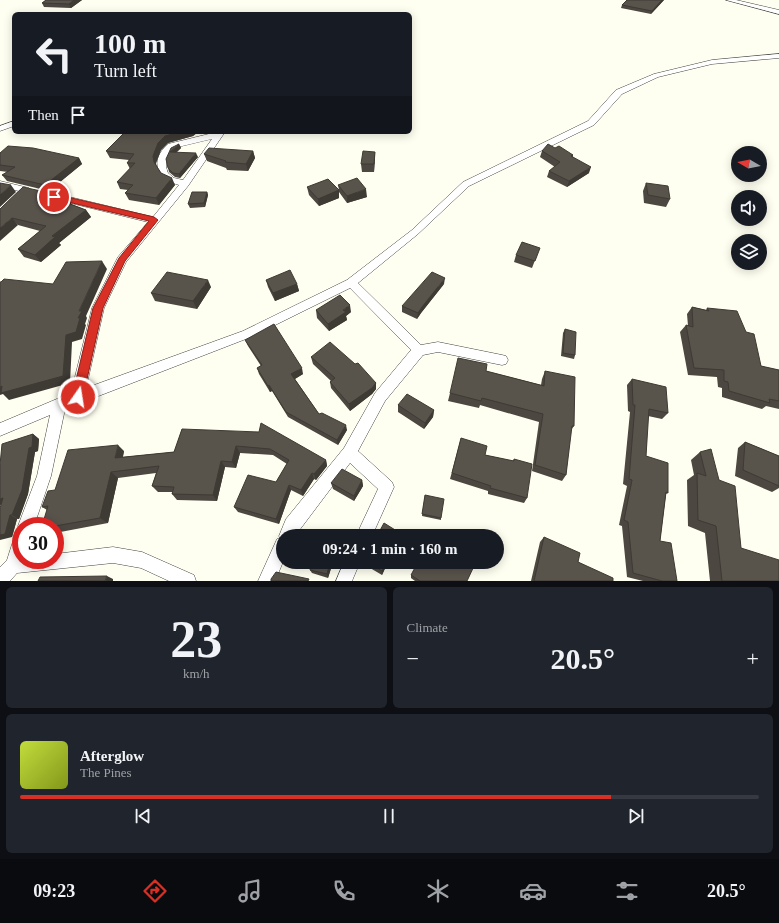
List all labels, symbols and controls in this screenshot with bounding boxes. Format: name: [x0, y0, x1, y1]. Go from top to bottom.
icon: left: [28, 28, 80, 80]
text: 100 m: [94, 28, 166, 59]
text: Turn left: [94, 61, 157, 81]
icon: arrive: [67, 104, 89, 126]
text: Then: [28, 107, 59, 123]
north arrow: [731, 146, 767, 182]
map controls: [731, 146, 767, 270]
pin: [37, 180, 71, 214]
icon: arrive: [43, 186, 65, 208]
button: sound: [731, 190, 767, 226]
button: layers: [731, 234, 767, 270]
position arrow: [57, 376, 99, 418]
speed limit sign: 30: [12, 517, 64, 569]
text: 09:24 · 1 min · 160 m: [323, 541, 458, 557]
text: 23: [170, 611, 222, 668]
text: Climate: [407, 620, 448, 635]
text: 20.5°: [551, 642, 615, 675]
text: −: [407, 646, 419, 671]
text: +: [747, 646, 759, 671]
text: km/h: [183, 666, 210, 681]
text: Afterglow: [80, 748, 144, 764]
text: The Pines: [80, 765, 132, 780]
icon: previous: [132, 805, 154, 827]
icon: pause: [378, 805, 400, 827]
icon: next: [625, 805, 647, 827]
icon: directions: [141, 877, 169, 905]
icon: music: [236, 877, 264, 905]
icon: phone: [330, 877, 358, 905]
icon: climate: [424, 877, 452, 905]
icon: car: [519, 877, 547, 905]
icon: filters: [613, 877, 641, 905]
text: 09:23: [33, 881, 75, 901]
text: 20.5°: [707, 881, 746, 901]

